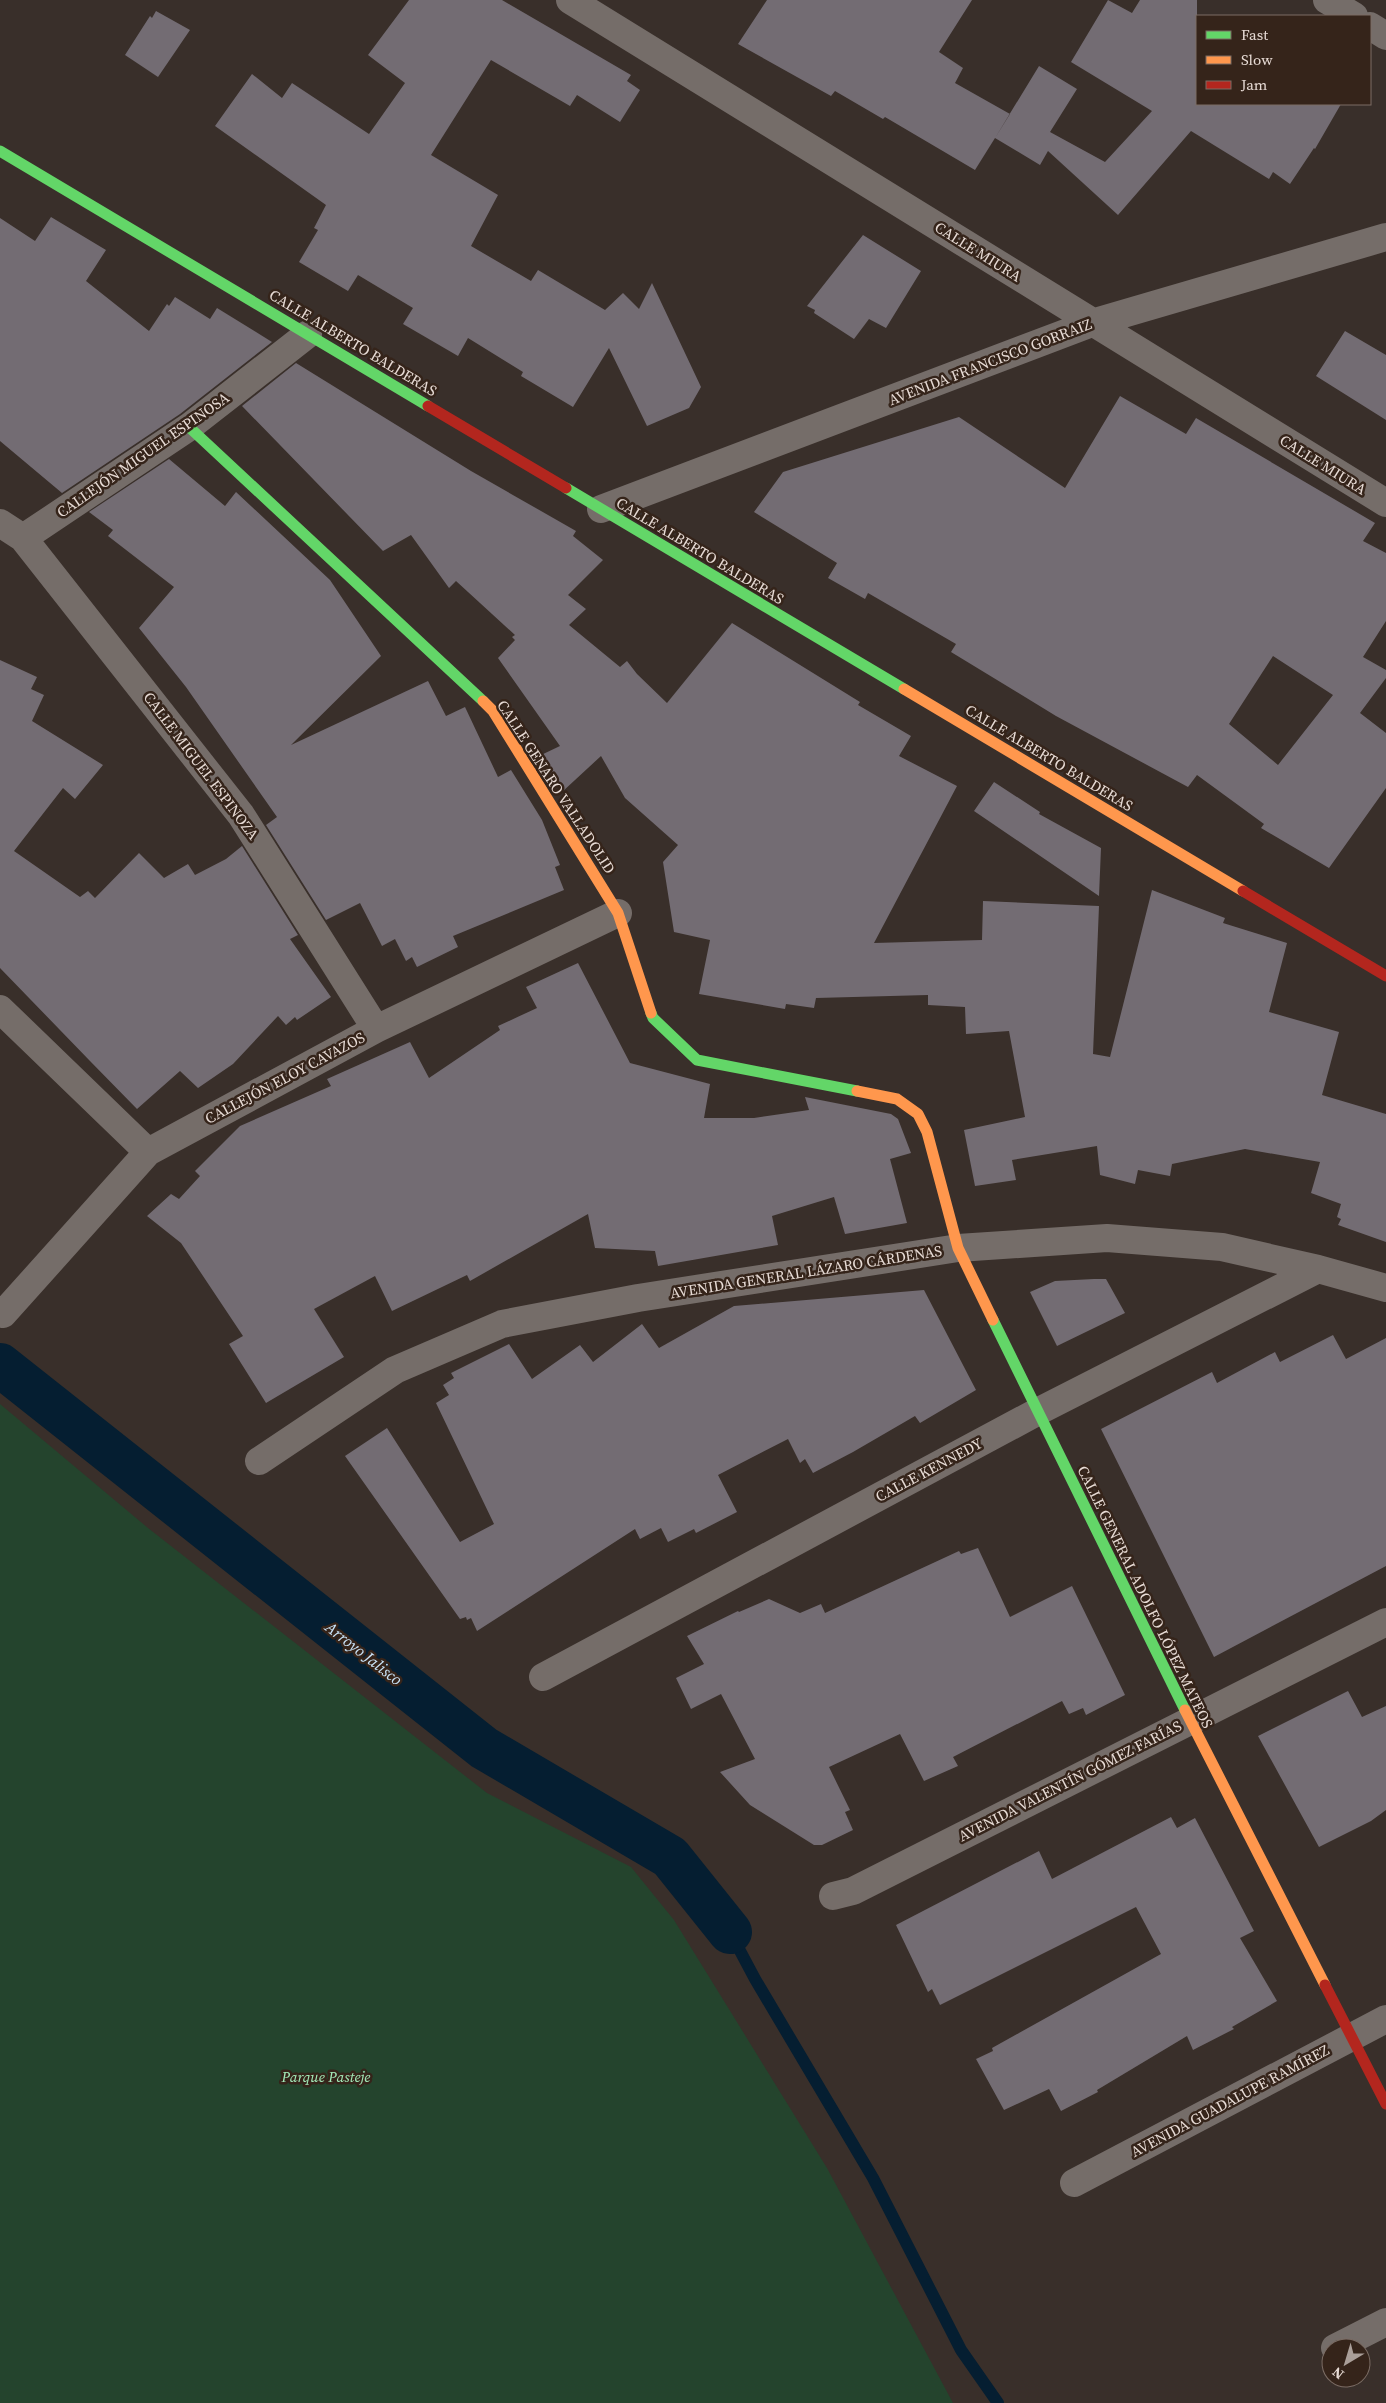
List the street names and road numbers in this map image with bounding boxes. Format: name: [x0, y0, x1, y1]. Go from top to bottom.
street label: CALLE MIURA: [931, 217, 1026, 287]
street label: CALLE ALBERTO BALDERAS: [265, 284, 441, 401]
street label: AVENIDA FRANCISCO GORRAIZ: [885, 313, 1094, 410]
street label: CALLEJÓN MIGUEL ESPINOSA: [52, 387, 233, 522]
street label: CALLE MIURA: [1276, 430, 1371, 500]
street label: CALLE ALBERTO BALDERAS: [612, 492, 788, 609]
street label: CALLE MIGUEL ESPINOZA: [139, 687, 264, 844]
street label: CALLE GENARO VALLADOLID: [492, 696, 621, 878]
street label: CALLE ALBERTO BALDERAS: [961, 699, 1137, 816]
street label: CALLEJÓN ELOY CAVAZOS: [201, 1026, 369, 1129]
street label: AVENIDA GENERAL LÁZARO CÁRDENAS: [668, 1240, 944, 1303]
street label: CALLE KENNEDY: [872, 1432, 986, 1507]
street label: CALLE GENERAL ADOLFO LÓPEZ MATEOS: [1072, 1462, 1219, 1732]
street label: AVENIDA VALENTÍN GÓMEZ FARÍAS: [955, 1715, 1185, 1846]
street label: AVENIDA GUADALUPE RAMÍREZ: [1127, 2039, 1333, 2162]

